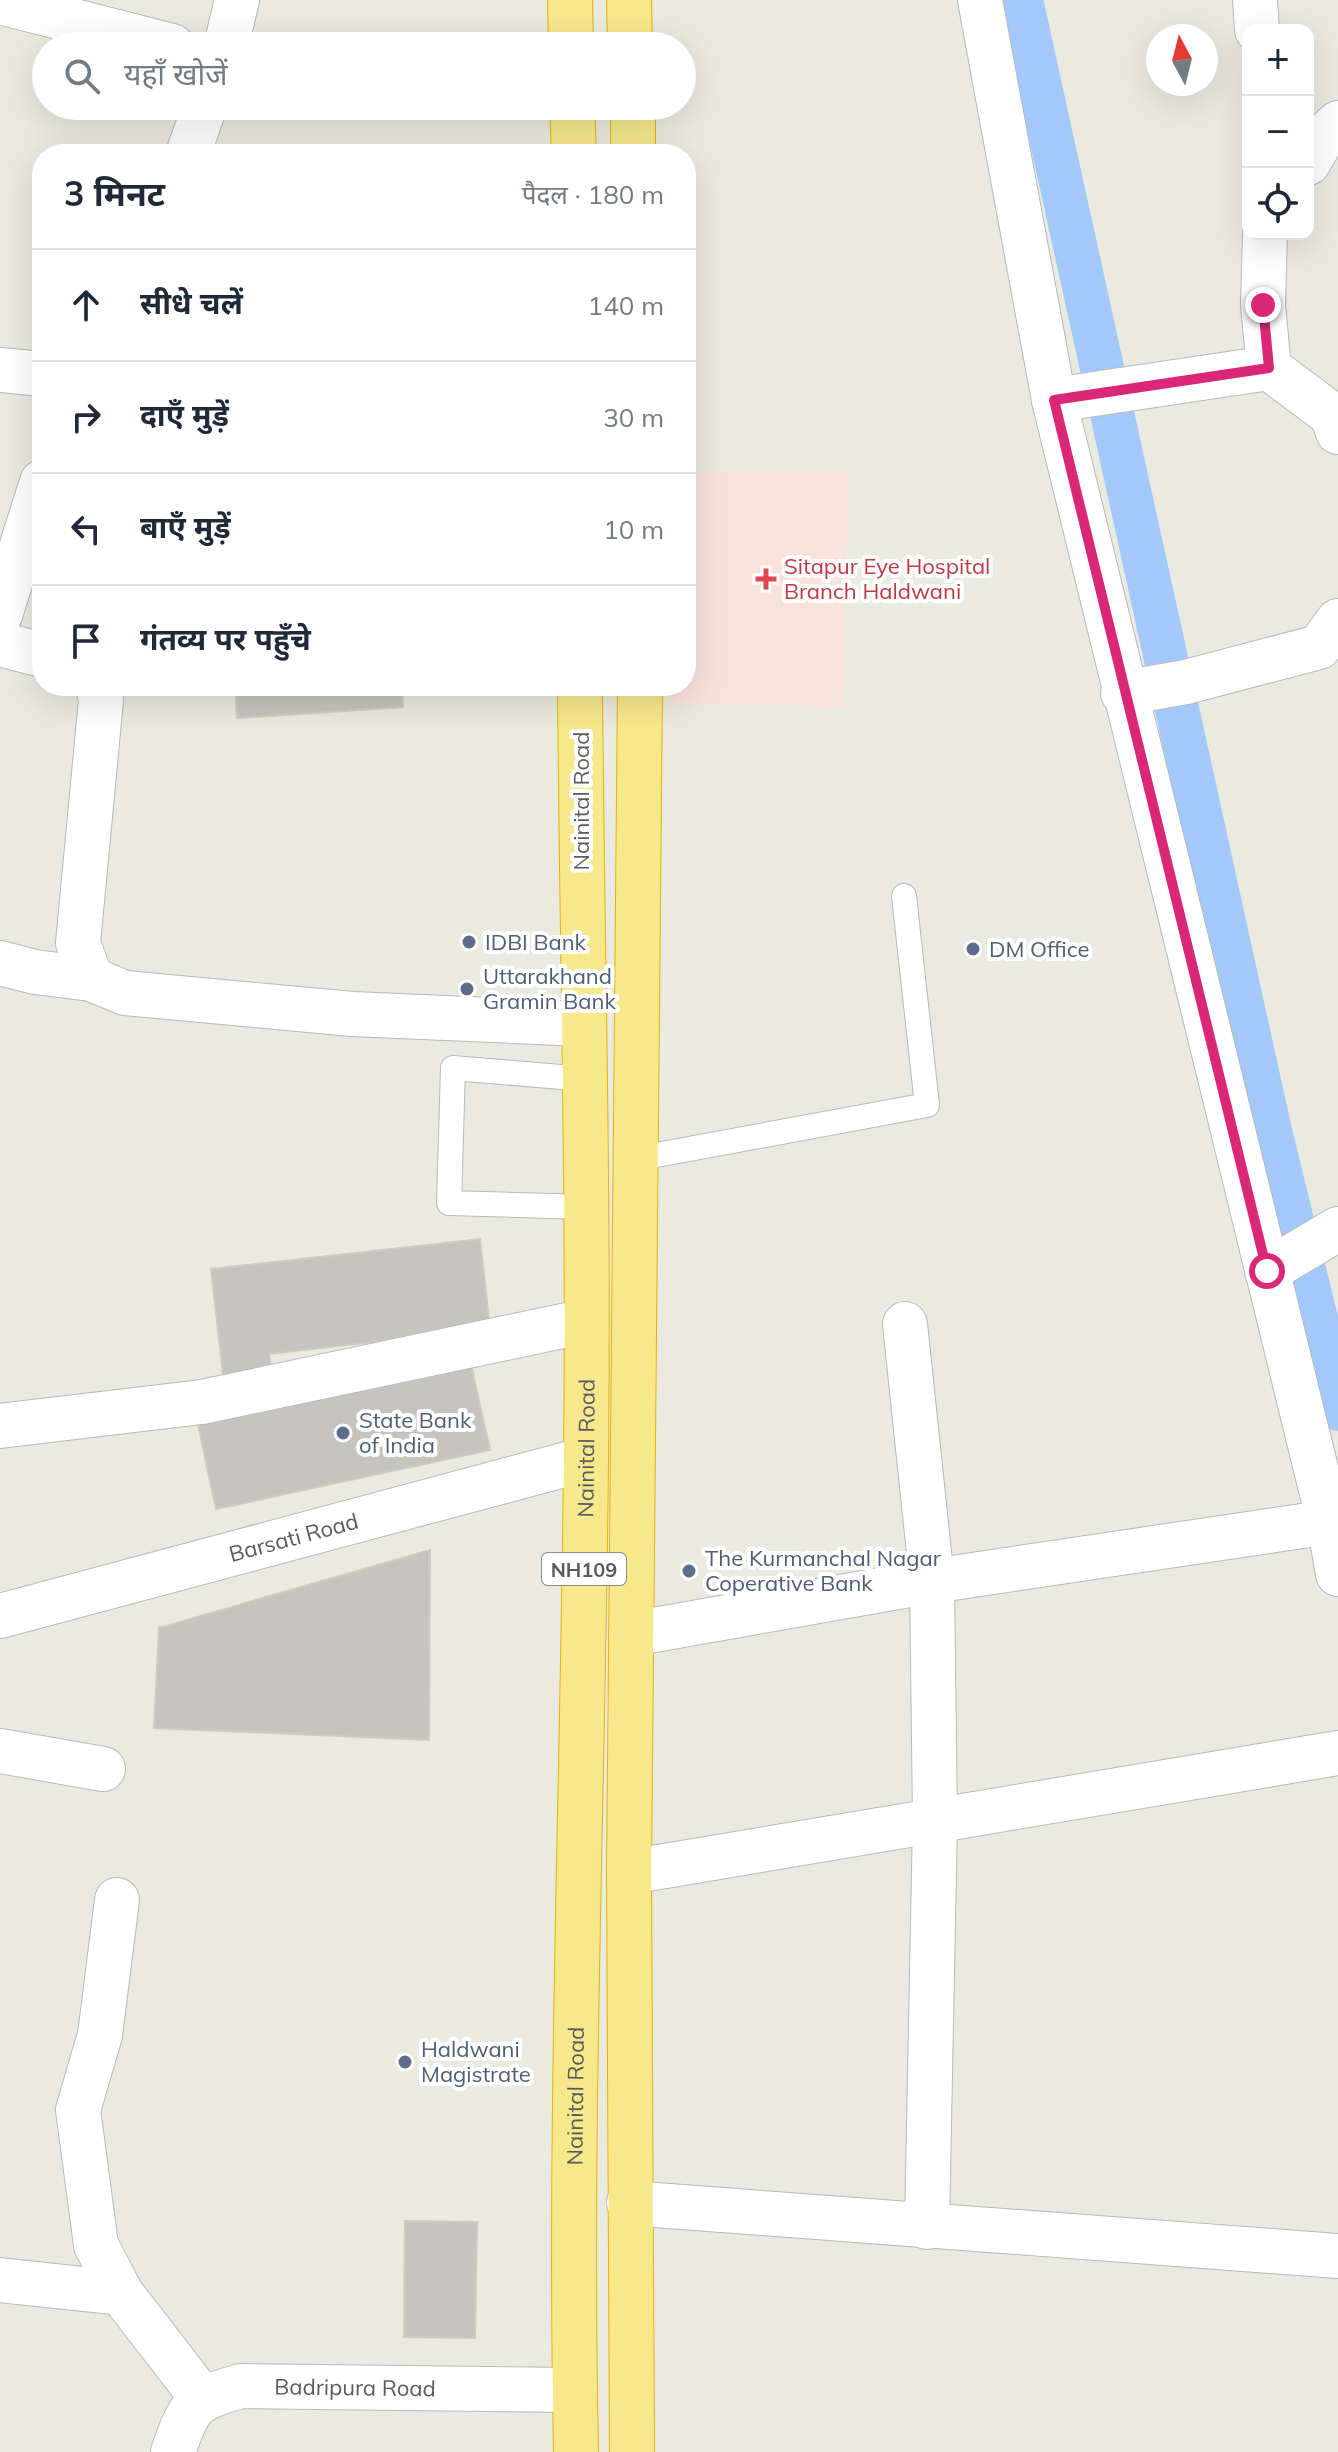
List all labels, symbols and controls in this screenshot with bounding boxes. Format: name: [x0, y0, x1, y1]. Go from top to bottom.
north arrow: [1146, 24, 1218, 96]
map controls: [1242, 24, 1314, 240]
button: +: [1242, 24, 1314, 96]
search box: [32, 32, 696, 120]
icon: search: [60, 54, 104, 98]
text: यहाँ खोजें: [124, 55, 228, 93]
button: −: [1242, 96, 1314, 168]
button: locate: [1242, 168, 1314, 240]
text: 3 मिनट: [64, 172, 165, 215]
text: पैदल · 180 m: [522, 178, 664, 211]
icon: ahead: [64, 283, 108, 327]
text: सीधे चलें: [140, 284, 243, 322]
route end: [1245, 287, 1281, 323]
text: 140 m: [588, 289, 664, 322]
icon: right: [64, 395, 108, 439]
text: दाएँ मुड़ें: [140, 396, 229, 434]
text: 30 m: [603, 401, 664, 434]
icon: left: [64, 507, 108, 551]
text: बाएँ मुड़ें: [140, 508, 230, 546]
text: 10 m: [603, 513, 664, 546]
place label: Sitapur Eye Hospital Branch Haldwani: [784, 552, 990, 605]
marker: Sitapur Eye Hospital Branch Haldwani: [755, 568, 777, 590]
icon: arrive: [64, 619, 108, 663]
text: गंतव्य पर पहुँचे: [140, 620, 311, 658]
street label: Nainital Road: [567, 732, 595, 870]
place label: IDBI Bank: [485, 928, 587, 956]
marker: IDBI Bank: [460, 933, 478, 951]
place label: DM Office: [989, 935, 1089, 963]
marker: DM Office: [964, 940, 982, 958]
place label: Uttarakhand Gramin Bank: [483, 962, 616, 1015]
marker: Uttarakhand Gramin Bank: [458, 980, 476, 998]
route start: [1249, 1253, 1285, 1289]
street label: Nainital Road: [571, 1379, 601, 1518]
place label: State Bank of India: [359, 1406, 472, 1459]
marker: State Bank of India: [334, 1424, 352, 1442]
street label: Barsati Road: [226, 1507, 361, 1568]
place label: The Kurmanchal Nagar Coperative Bank: [705, 1544, 941, 1597]
road number: NH109: [542, 1553, 626, 1585]
marker: The Kurmanchal Nagar Coperative Bank: [680, 1562, 698, 1580]
street label: Nainital Road: [560, 2026, 590, 2166]
place label: Haldwani Magistrate: [421, 2035, 531, 2088]
marker: Haldwani Magistrate: [396, 2053, 414, 2071]
street label: Badripura Road: [274, 2372, 436, 2402]

